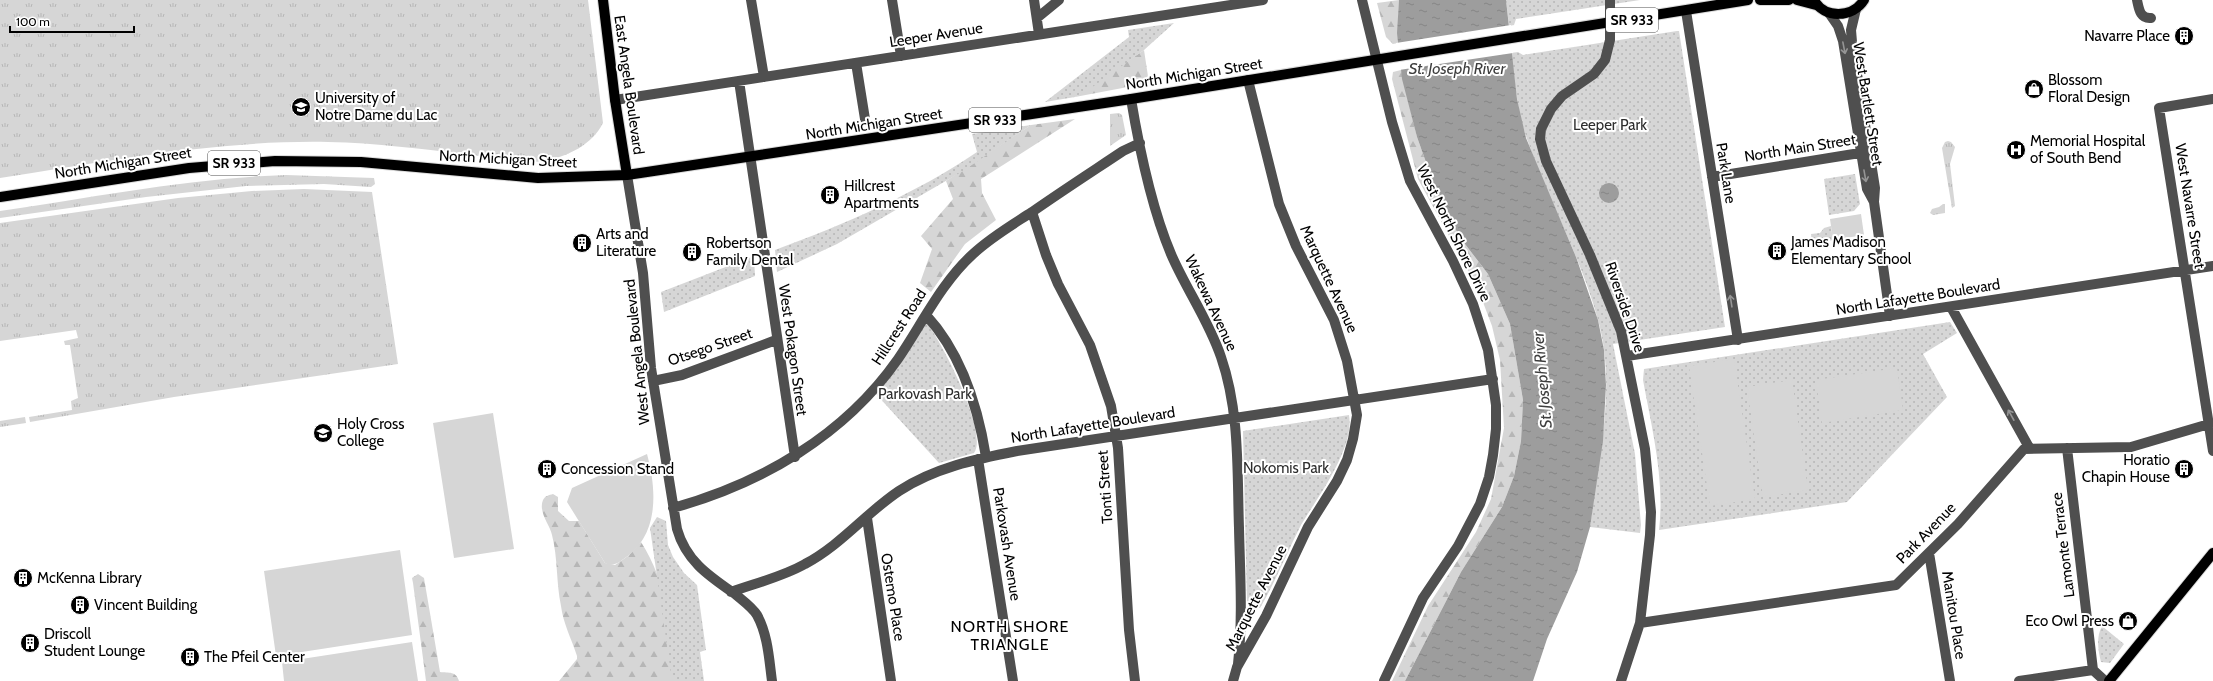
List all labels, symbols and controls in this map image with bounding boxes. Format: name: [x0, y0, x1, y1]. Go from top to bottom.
scale bar: [10, 8, 134, 34]
road number: SR 933: [1606, 8, 1658, 32]
text: 100 m: [16, 14, 50, 29]
street label: East Angela Boulevard: [610, 14, 648, 156]
street label: Leeper Avenue: [888, 19, 984, 51]
building icon: Navarre Place: [2173, 25, 2195, 47]
place label: Navarre Place: [2084, 27, 2170, 45]
one-way arrow: [1840, 41, 1848, 54]
street label: West Bartlett Street: [1849, 41, 1887, 167]
street label: North Michigan Street: [1124, 54, 1264, 94]
water label: St. Joseph River: [1409, 59, 1506, 78]
place label: Blossom Floral Design: [2048, 71, 2130, 106]
shop icon: Blossom Floral Design: [2023, 78, 2045, 100]
place label: University of Notre Dame du Lac: [315, 89, 438, 124]
school or university icon: University of Notre Dame du Lac: [290, 96, 312, 118]
street label: North Michigan Street: [804, 104, 944, 144]
road number: SR 933: [969, 108, 1021, 132]
park label: Leeper Park: [1573, 116, 1647, 134]
street label: North Main Street: [1743, 130, 1857, 166]
place label: Memorial Hospital of South Bend: [2030, 132, 2146, 167]
hospital icon: Memorial Hospital of South Bend: [2005, 139, 2027, 161]
street label: Park Lane: [1712, 141, 1740, 205]
street label: West Navarre Street: [2171, 142, 2209, 270]
street label: North Michigan Street: [53, 143, 193, 183]
street label: North Michigan Street: [439, 146, 577, 172]
road number: SR 933: [208, 151, 260, 175]
street label: West North Shore Drive: [1413, 162, 1495, 305]
one-way arrow: [1861, 169, 1869, 182]
place label: Hillcrest Apartments: [844, 177, 919, 212]
building icon: Hillcrest Apartments: [819, 184, 841, 206]
street label: Marquette Avenue: [1296, 222, 1362, 336]
place label: Arts and Literature: [596, 225, 657, 260]
building icon: Arts and Literature: [571, 232, 593, 254]
place label: James Madison Elementary School: [1790, 233, 1912, 268]
place label: Robertson Family Dental: [706, 234, 794, 269]
building icon: James Madison Elementary School: [1766, 240, 1788, 262]
building icon: Robertson Family Dental: [681, 241, 703, 263]
street label: Wakewa Avenue: [1181, 252, 1241, 354]
street label: Riverside Drive: [1601, 260, 1649, 355]
street label: North Lafayette Boulevard: [1835, 275, 2001, 319]
street label: West Angela Boulevard: [620, 278, 654, 426]
street label: West Pokagon Street: [775, 283, 811, 417]
street label: Hillcrest Road: [868, 286, 930, 368]
one-way arrow: [1727, 295, 1735, 308]
street label: Otsego Street: [665, 324, 755, 370]
water label: St. Joseph River: [1528, 330, 1556, 429]
park label: Parkovash Park: [878, 385, 972, 403]
street label: North Lafayette Boulevard: [1010, 403, 1176, 447]
one-way arrow: [2007, 409, 2015, 421]
place label: Holy Cross College: [337, 415, 404, 450]
school or university icon: Holy Cross College: [312, 422, 334, 444]
street label: Tonti Street: [1093, 450, 1117, 524]
place label: Horatio Chapin House: [2082, 451, 2170, 486]
building icon: Concession Stand: [536, 458, 558, 480]
building icon: Horatio Chapin House: [2173, 458, 2195, 480]
park label: Nokomis Park: [1243, 459, 1329, 477]
place label: Concession Stand: [561, 460, 674, 478]
street label: Parkovash Avenue: [989, 486, 1025, 602]
street label: Lamonte Terrace: [2048, 491, 2078, 599]
street label: Park Avenue: [1892, 498, 1960, 567]
street label: Marquette Avenue: [1222, 542, 1291, 654]
street label: Ostemo Place: [877, 552, 909, 643]
building icon: McKenna Library: [12, 567, 34, 589]
place label: McKenna Library: [37, 569, 142, 587]
street label: Manitou Place: [1938, 570, 1970, 661]
building icon: Vincent Building: [69, 594, 91, 616]
place label: Vincent Building: [94, 596, 198, 614]
shop icon: Eco Owl Press: [2117, 610, 2139, 632]
place label: Eco Owl Press: [2025, 612, 2114, 630]
district label: NORTH SHORE TRIANGLE: [951, 617, 1069, 654]
place label: Driscoll Student Lounge: [44, 625, 145, 660]
building icon: Driscoll Student Lounge: [19, 632, 41, 654]
building icon: The Pfeil Center: [179, 646, 201, 668]
place label: The Pfeil Center: [204, 648, 305, 666]

